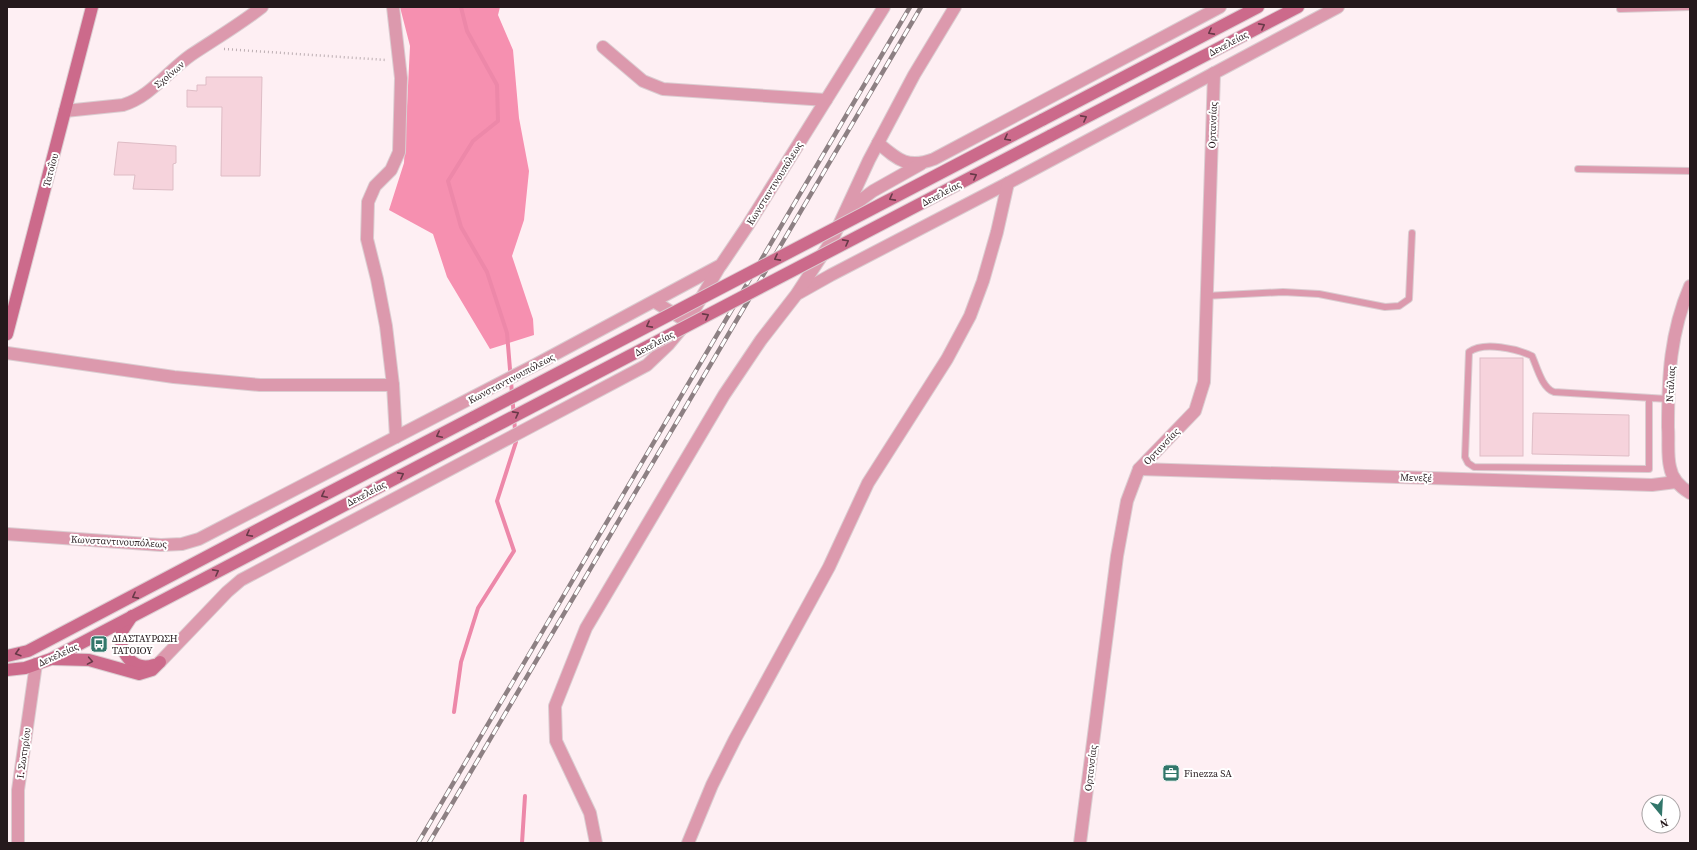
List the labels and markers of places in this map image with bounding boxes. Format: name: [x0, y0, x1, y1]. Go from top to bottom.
place label: ΔΙΑΣΤΑΥΡΩΣΗ ΤΑΤΟΙΟΥ: [112, 632, 178, 657]
bus stop icon: ΔΙΑΣΤΑΥΡΩΣΗ ΤΑΤΟΙΟΥ: [89, 634, 109, 654]
office icon: Finezza SA: [1161, 763, 1181, 783]
place label: Finezza SA: [1184, 767, 1232, 780]

